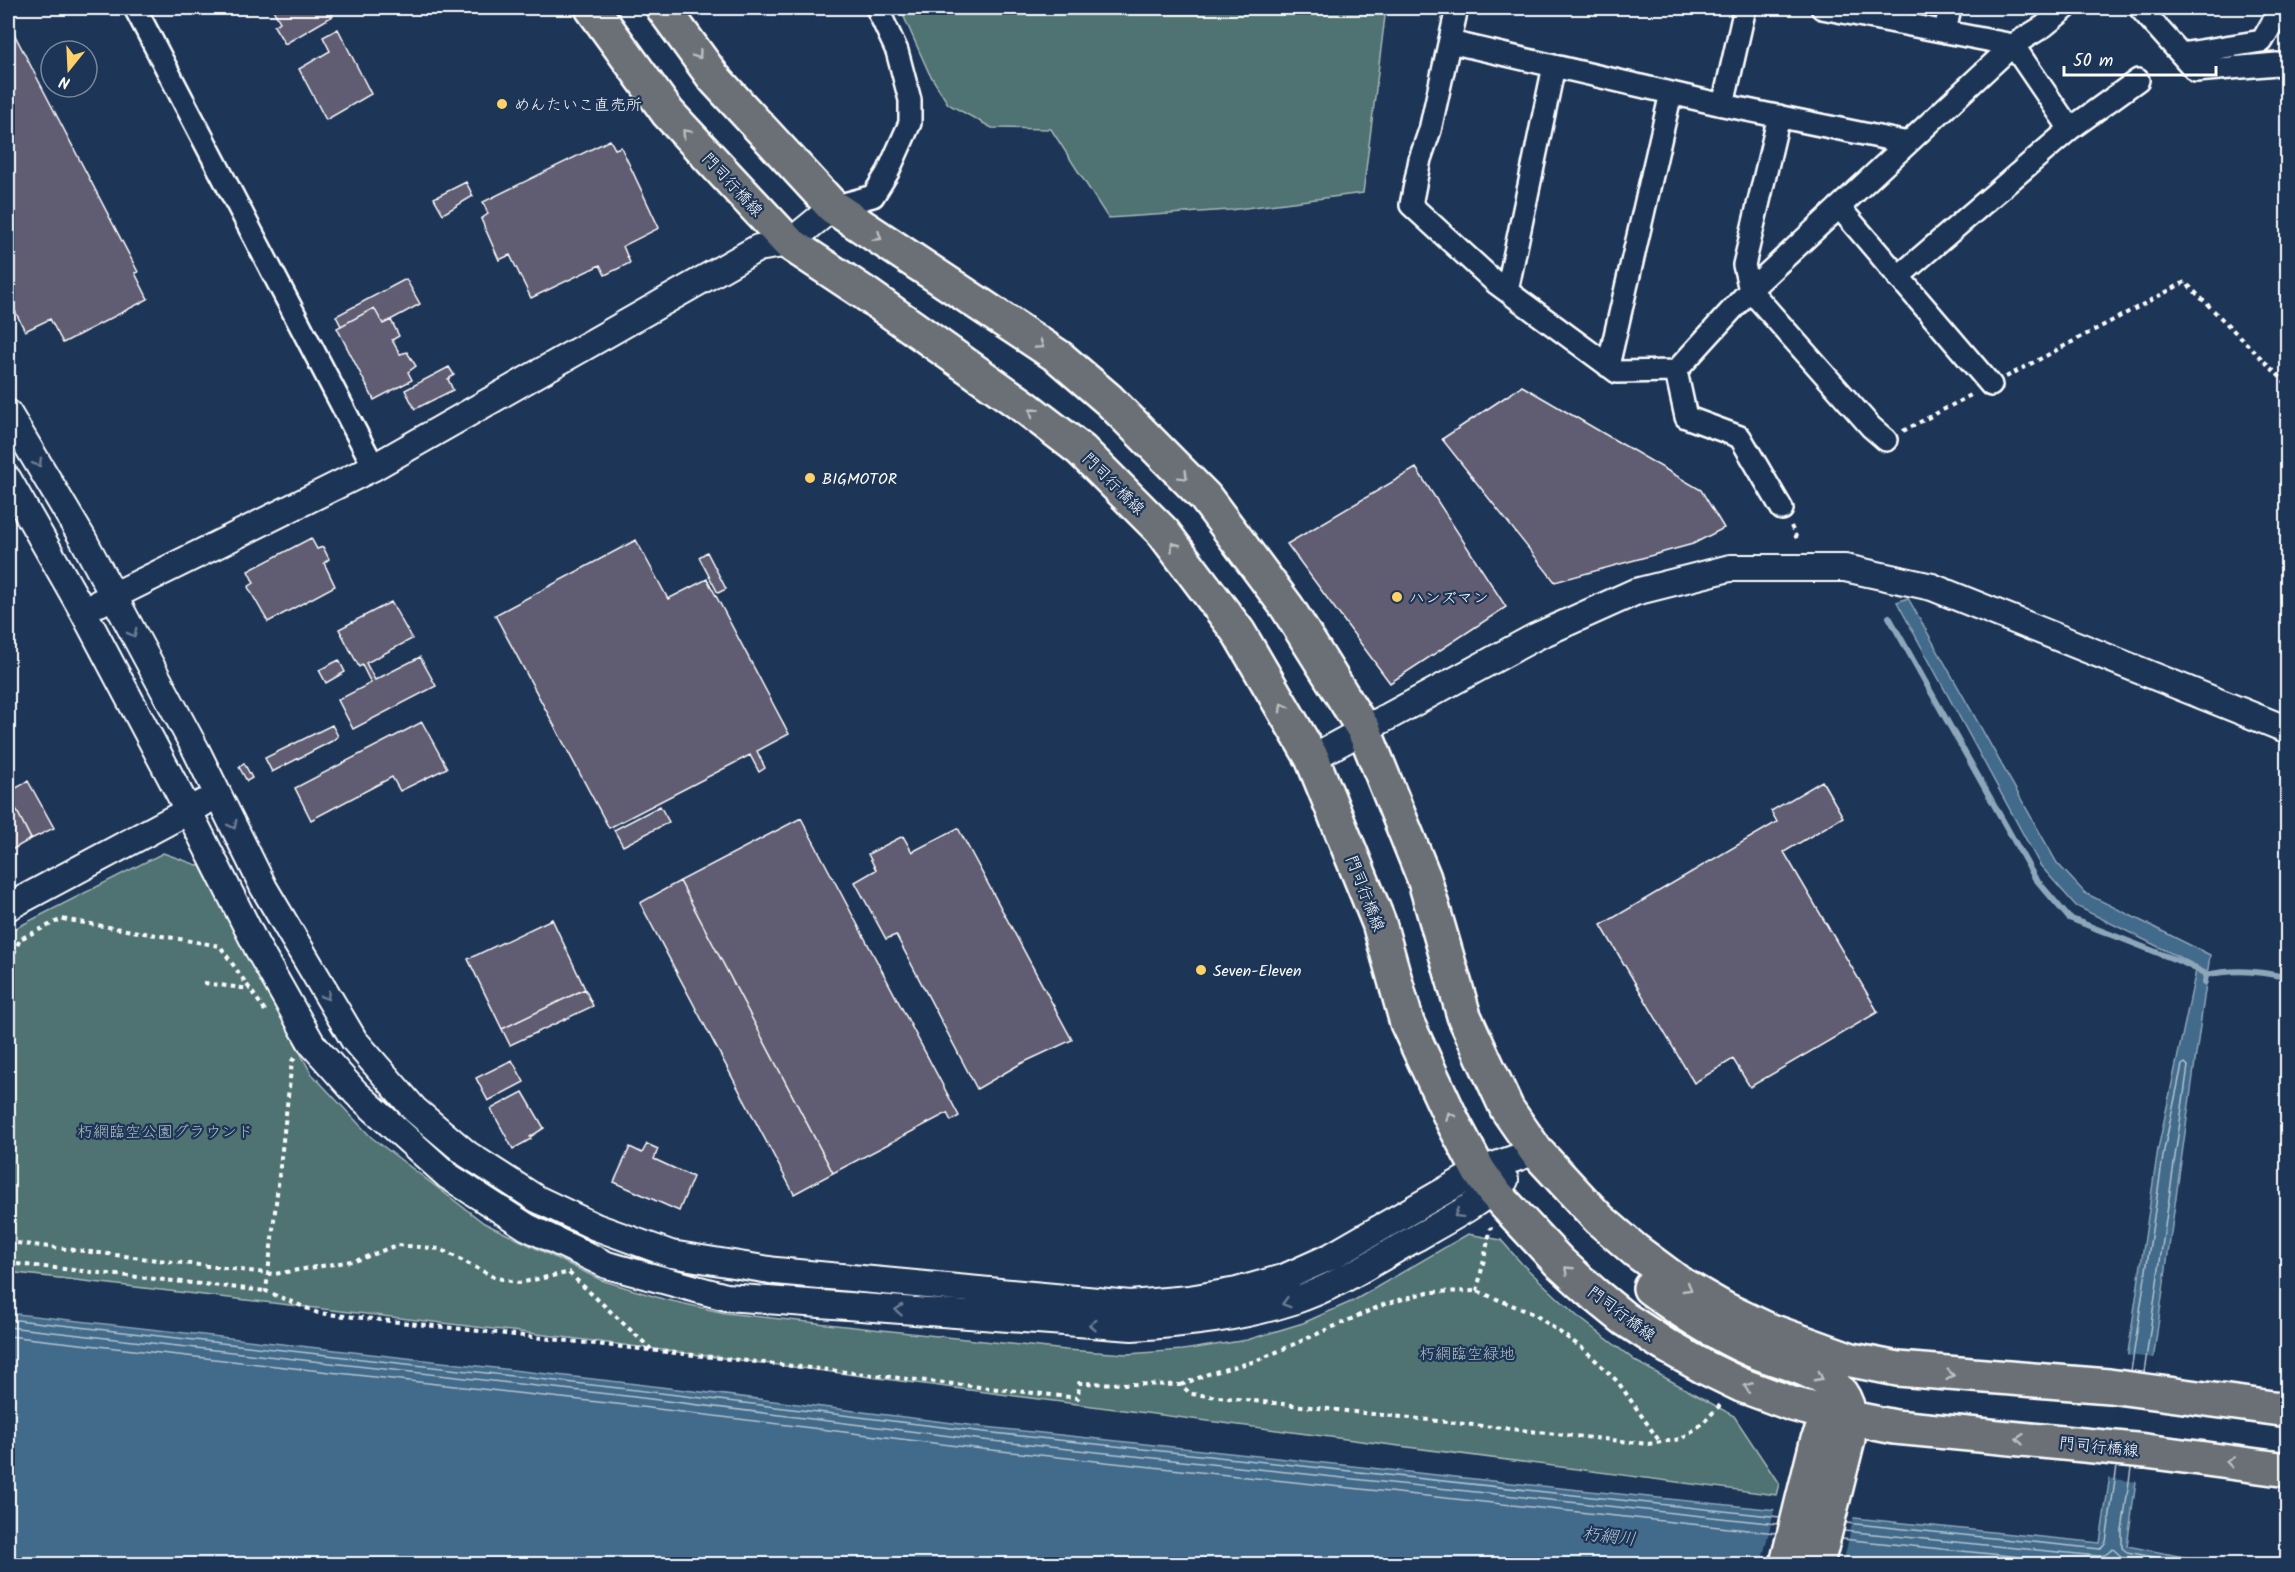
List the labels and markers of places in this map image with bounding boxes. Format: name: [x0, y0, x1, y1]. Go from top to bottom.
place label: めんたいこ直売所: [514, 93, 642, 118]
marker: めんたいこ直売所: [495, 97, 509, 111]
place label: BIGMOTOR: [822, 467, 897, 492]
marker: BIGMOTOR: [803, 471, 817, 485]
place label: ハンズマン: [1409, 586, 1489, 611]
marker: ハンズマン: [1390, 590, 1404, 604]
place label: Seven-Eleven: [1213, 959, 1301, 984]
marker: Seven-Eleven: [1194, 963, 1208, 977]

